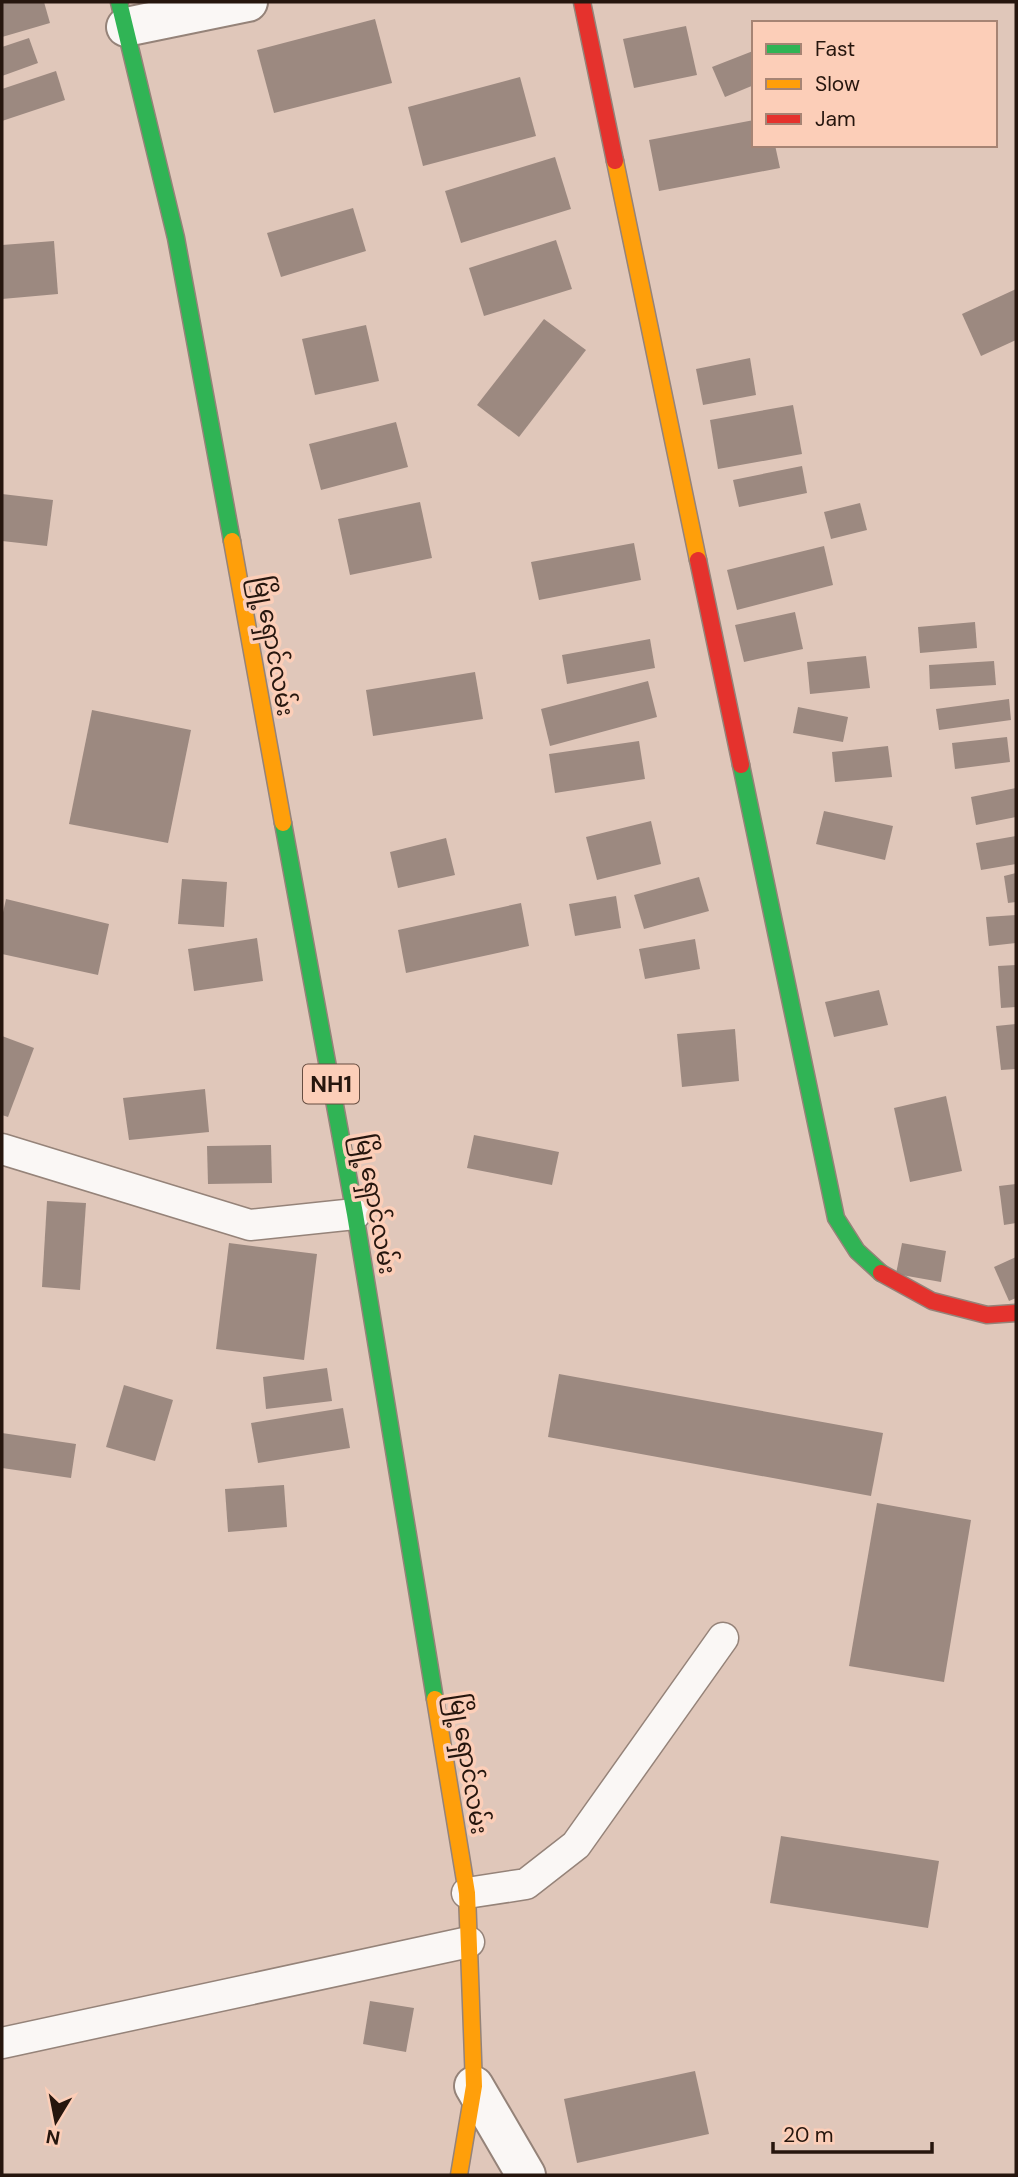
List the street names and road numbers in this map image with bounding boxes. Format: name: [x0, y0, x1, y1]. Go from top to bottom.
street label: မြို့ရှောင်လမ်း: [242, 573, 302, 719]
road number: NH1: [303, 1064, 359, 1104]
street label: မြို့ရှောင်လမ်း: [344, 1131, 404, 1277]
street label: မြို့ရှောင်လမ်း: [439, 1691, 495, 1837]

